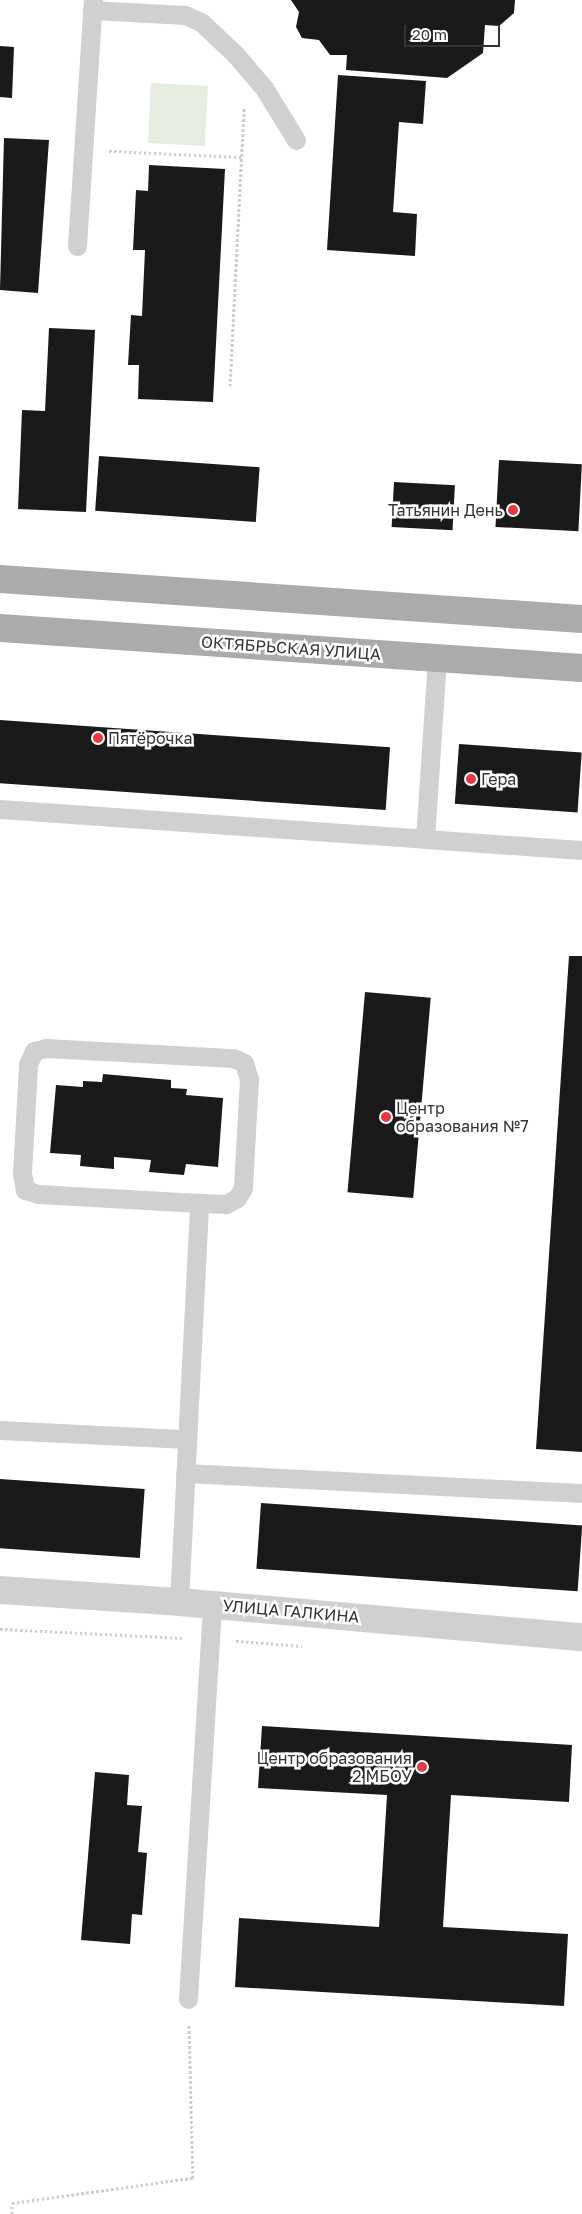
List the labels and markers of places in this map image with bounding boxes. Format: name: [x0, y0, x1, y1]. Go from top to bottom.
place label: Татьянин День: [388, 500, 503, 520]
marker: Татьянин День: [507, 504, 519, 516]
place label: Пятёрочка: [108, 728, 192, 748]
marker: Пятёрочка: [92, 732, 104, 744]
place label: Гера: [481, 769, 516, 789]
marker: Гера: [465, 773, 477, 785]
place label: Центр образования №7: [396, 1098, 529, 1136]
marker: Центр образования №7: [380, 1111, 392, 1123]
place label: Центр образования 2 МБОУ: [256, 1748, 412, 1786]
marker: Центр образования 2 МБОУ: [416, 1761, 428, 1773]

